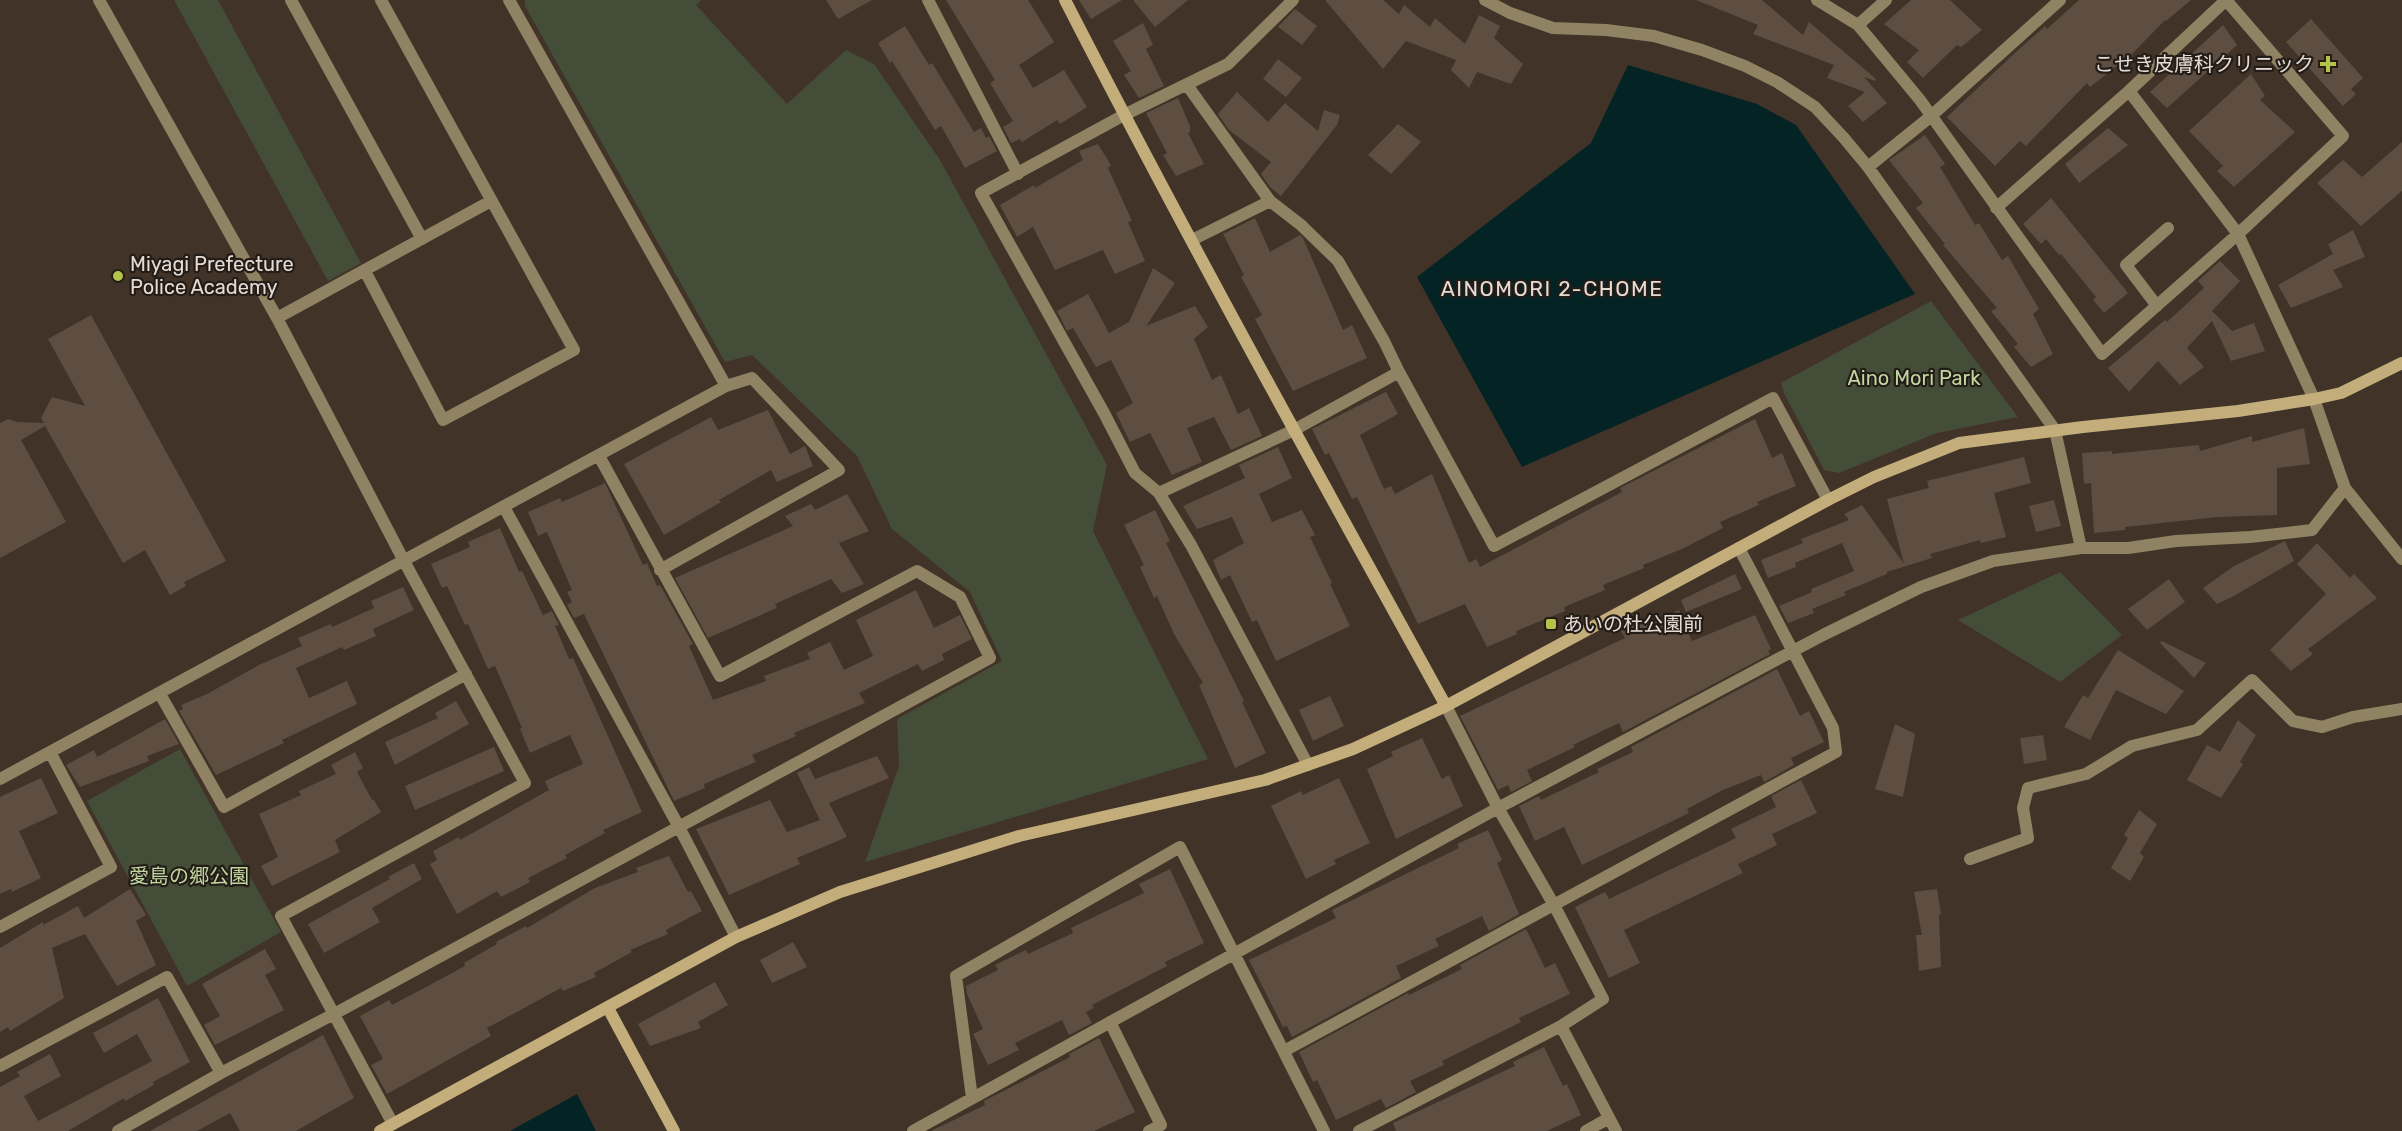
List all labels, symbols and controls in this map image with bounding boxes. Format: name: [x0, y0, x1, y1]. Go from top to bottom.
place label: こせき皮膚科クリニック: [2094, 52, 2314, 76]
marker: こせき皮膚科クリニック: [2319, 55, 2337, 73]
place label: Miyagi Prefecture Police Academy: [130, 252, 294, 299]
marker: Miyagi Prefecture Police Academy: [111, 269, 125, 283]
district label: AINOMORI 2-CHOME: [1441, 276, 1663, 301]
park label: Aino Mori Park: [1847, 366, 1981, 390]
place label: あいの杜公園前: [1563, 612, 1703, 636]
marker: あいの杜公園前: [1544, 617, 1558, 631]
park label: 愛島の郷公園: [129, 864, 249, 888]

